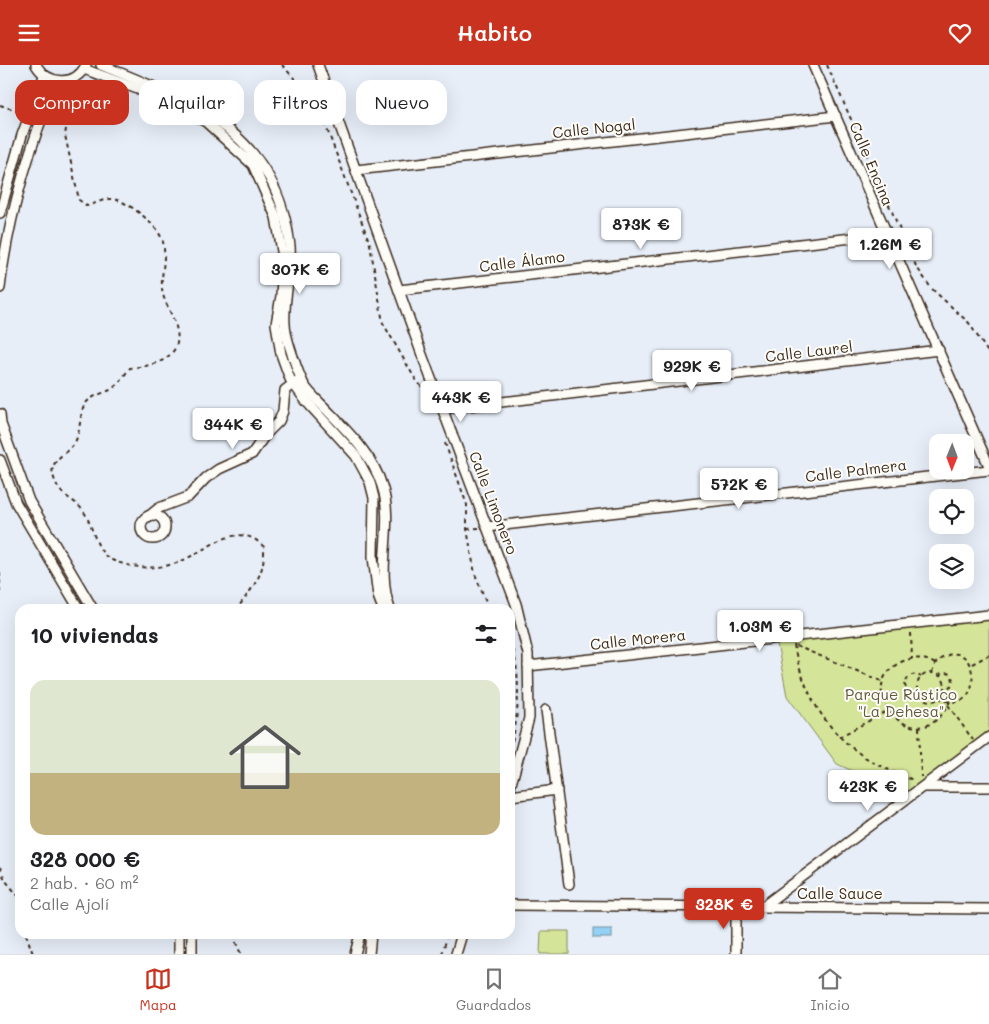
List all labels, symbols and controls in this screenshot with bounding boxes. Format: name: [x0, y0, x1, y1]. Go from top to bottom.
text: Habito: [457, 18, 532, 47]
icon: menu: [15, 19, 43, 47]
icon: heart: [946, 19, 974, 47]
chip: Comprar: [15, 80, 129, 125]
chip: Alquilar: [139, 80, 244, 125]
chip: Filtros: [254, 80, 346, 125]
chip: Nuevo: [356, 80, 447, 125]
street label: Calle Nogal: [551, 114, 636, 142]
street label: Calle Encina: [845, 118, 899, 209]
pin: 873K €: [600, 207, 682, 250]
text: 873K €: [612, 213, 670, 234]
pin: 1.26M €: [844, 227, 936, 270]
text: 1.26M €: [859, 233, 921, 254]
street label: Calle Álamo: [478, 246, 566, 276]
pin: 307K €: [259, 253, 341, 295]
text: 307K €: [271, 258, 329, 279]
street label: Calle Laurel: [764, 336, 854, 366]
pin: 929K €: [651, 349, 733, 392]
text: 929K €: [663, 355, 721, 376]
pin: 443K €: [420, 381, 502, 423]
text: 443K €: [431, 386, 491, 407]
pin: 344K €: [192, 407, 274, 450]
text: 344K €: [203, 413, 263, 434]
north arrow: [929, 434, 974, 479]
map controls: [929, 434, 974, 589]
street label: Calle Limonero: [465, 448, 523, 557]
street label: Calle Palmera: [804, 454, 908, 486]
pin: 572K €: [698, 467, 780, 510]
text: 572K €: [711, 473, 767, 494]
button: locate: [929, 489, 974, 534]
button: layers: [929, 544, 974, 589]
pin: 1.03M €: [714, 609, 806, 652]
text: 1.03M €: [728, 615, 792, 636]
icon: filters: [472, 620, 500, 648]
text: 10 viviendas: [30, 621, 159, 648]
street label: Calle Morera: [589, 624, 687, 654]
park label: Parque Rústico "La Dehesa": [845, 684, 957, 721]
icon: home: [220, 712, 310, 802]
pin: 423K €: [827, 769, 909, 812]
text: 423K €: [839, 775, 897, 796]
text: 328 000 €: [30, 845, 140, 872]
text: 2 hab. · 60 m²: [30, 872, 139, 893]
street label: Calle Sauce: [797, 883, 883, 903]
pin: 328K €: [683, 887, 765, 930]
text: Calle Ajolí: [30, 893, 109, 914]
text: 328K €: [695, 893, 753, 914]
tab: Mapa: [140, 965, 177, 1014]
tab: Guardados: [456, 965, 531, 1014]
tab: Inicio: [810, 965, 849, 1014]

